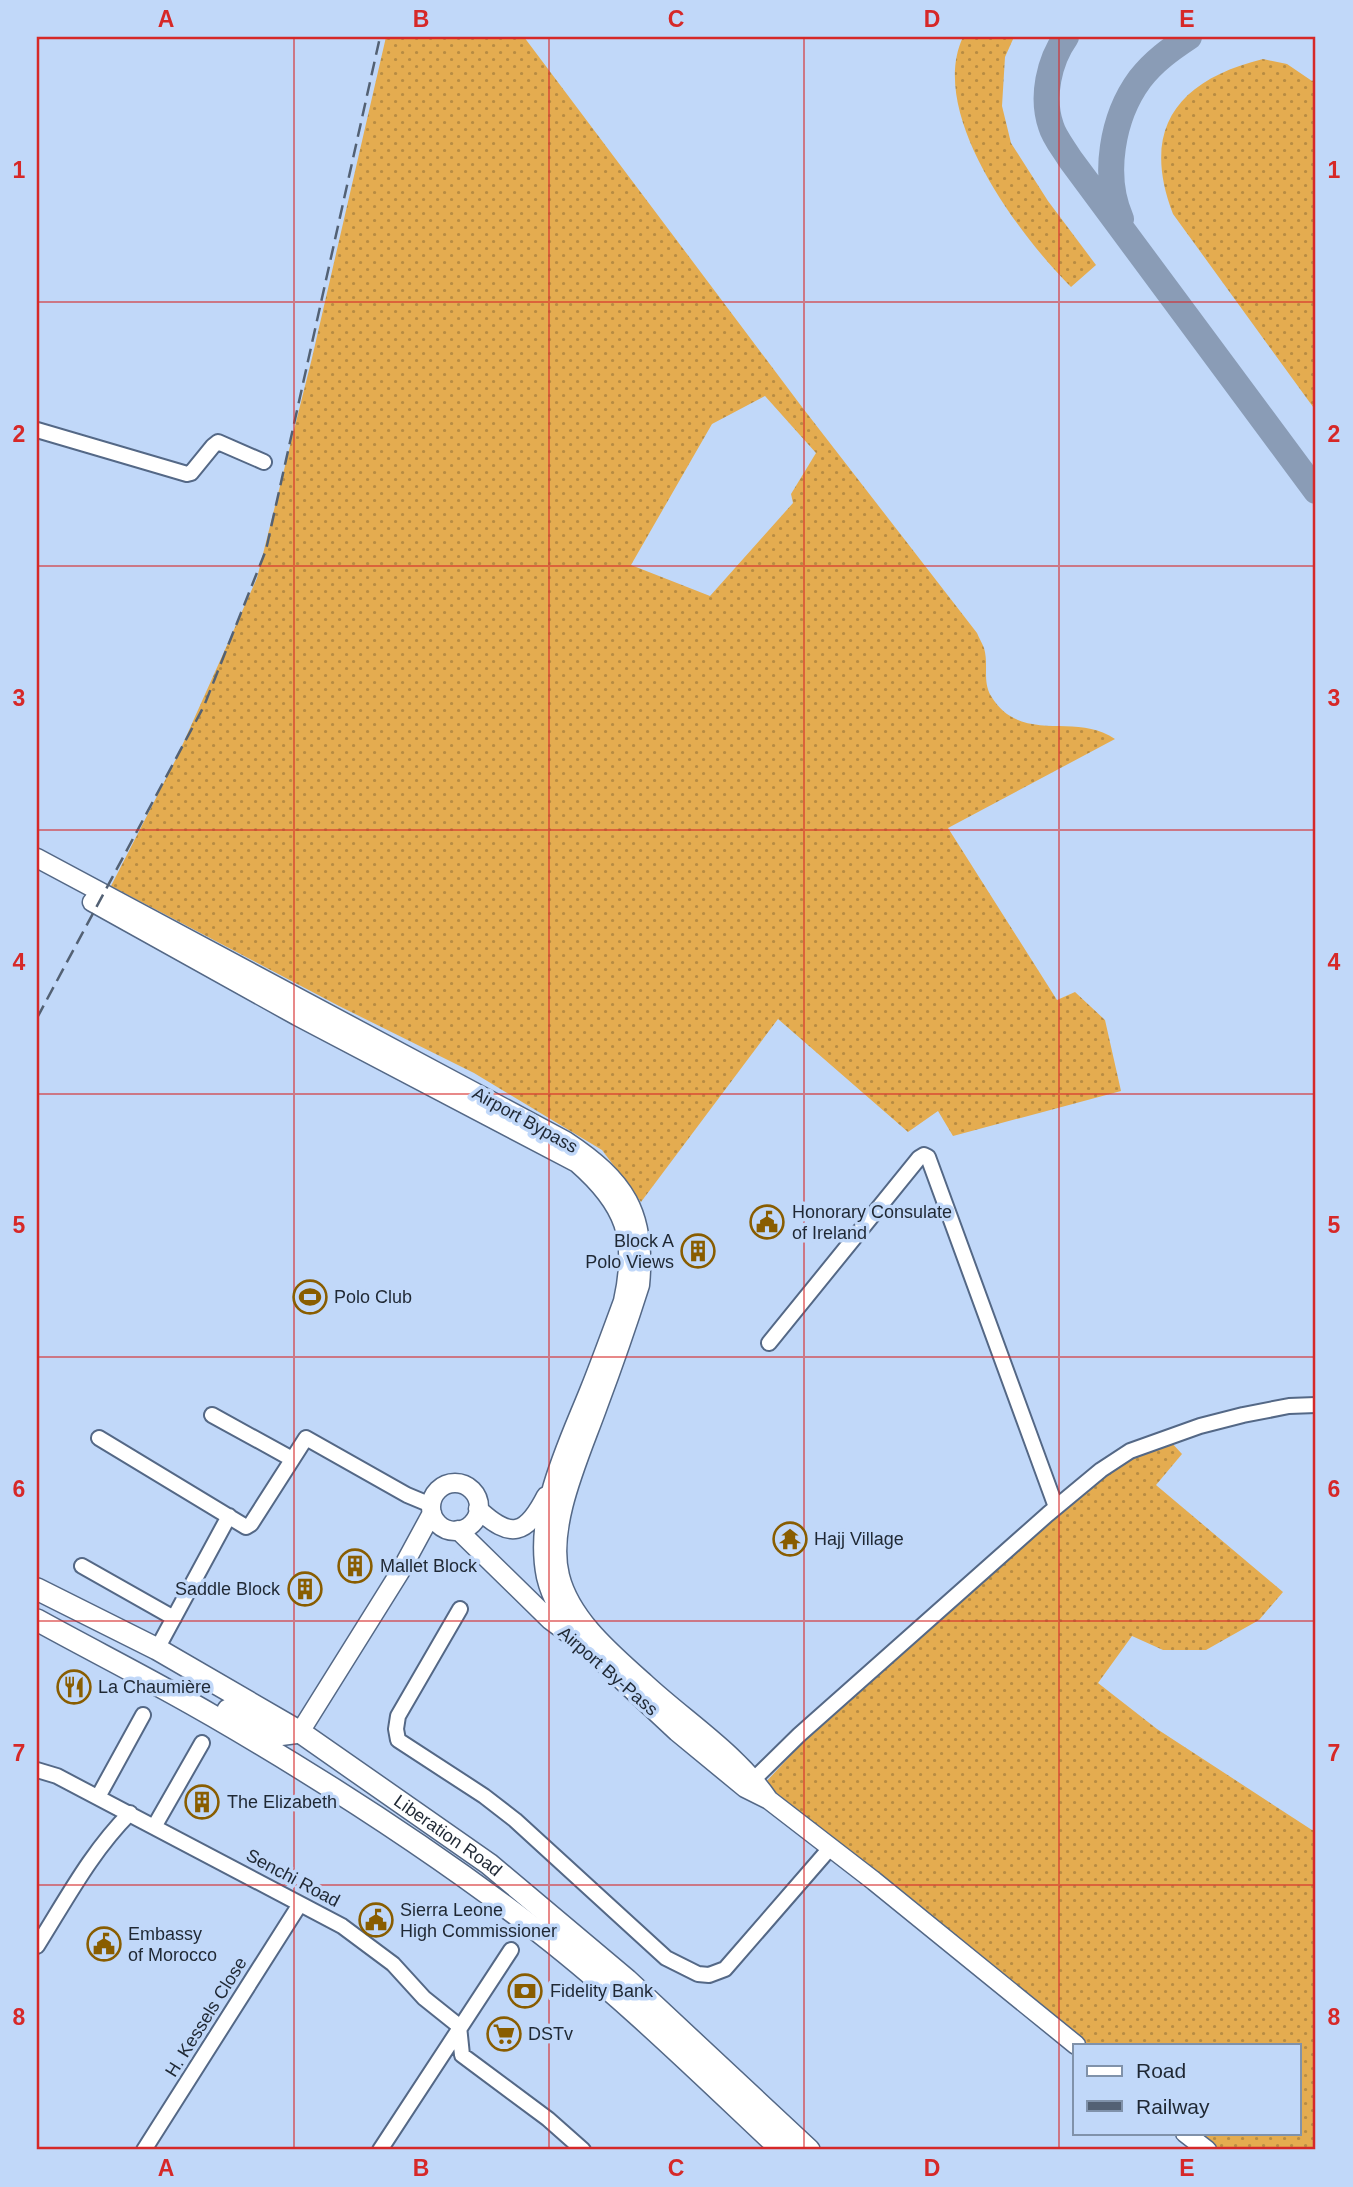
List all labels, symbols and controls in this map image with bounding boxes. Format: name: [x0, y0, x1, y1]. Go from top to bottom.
text: A: [158, 6, 174, 32]
text: B: [413, 6, 429, 32]
text: C: [668, 6, 684, 32]
text: D: [924, 6, 940, 32]
text: E: [1179, 6, 1195, 32]
text: 1: [13, 157, 26, 183]
text: 1: [1328, 157, 1341, 183]
text: 2: [13, 421, 25, 447]
text: 2: [1328, 421, 1340, 447]
text: 3: [13, 685, 25, 711]
text: 3: [1328, 685, 1340, 711]
text: 4: [13, 949, 26, 975]
text: 4: [1328, 949, 1341, 975]
street label: Airport Bypass: [469, 1083, 581, 1157]
place label: Honorary Consulate of Ireland: [792, 1202, 952, 1243]
public building icon: Honorary Consulate of Ireland: [748, 1203, 786, 1241]
text: 5: [13, 1212, 26, 1238]
text: 5: [1328, 1212, 1341, 1238]
place label: Block A Polo Views: [585, 1231, 674, 1272]
building icon: Block A Polo Views: [679, 1232, 717, 1270]
sports icon: Polo Club: [291, 1278, 329, 1316]
place label: Polo Club: [334, 1287, 412, 1307]
text: 6: [13, 1476, 25, 1502]
text: 6: [1328, 1476, 1340, 1502]
temple icon: Hajj Village: [771, 1520, 809, 1558]
place label: Hajj Village: [814, 1529, 904, 1549]
building icon: Mallet Block: [336, 1547, 374, 1585]
place label: Mallet Block: [380, 1556, 478, 1576]
building icon: Saddle Block: [286, 1570, 324, 1608]
place label: Saddle Block: [175, 1579, 281, 1599]
street label: Airport By-Pass: [554, 1622, 662, 1720]
restaurant icon: La Chaumière: [55, 1668, 93, 1706]
place label: La Chaumière: [98, 1677, 211, 1697]
text: 7: [13, 1740, 25, 1766]
text: 7: [1328, 1740, 1340, 1766]
building icon: The Elizabeth: [183, 1783, 221, 1821]
street label: Liberation Road: [390, 1791, 506, 1880]
place label: The Elizabeth: [227, 1792, 337, 1812]
street label: Senchi Road: [243, 1845, 343, 1911]
place label: Sierra Leone High Commissioner: [400, 1900, 557, 1941]
public building icon: Sierra Leone High Commissioner: [357, 1901, 395, 1939]
place label: Embassy of Morocco: [128, 1924, 217, 1965]
public building icon: Embassy of Morocco: [85, 1925, 123, 1963]
street label: H. Kessels Close: [161, 1954, 251, 2080]
bank icon: Fidelity Bank: [506, 1972, 544, 2010]
place label: Fidelity Bank: [550, 1981, 654, 2001]
text: 8: [13, 2004, 26, 2030]
text: 8: [1328, 2004, 1341, 2030]
supermarket icon: DSTv: [485, 2015, 523, 2053]
place label: DSTv: [528, 2024, 573, 2044]
legend: [1073, 2044, 1300, 2134]
text: Road: [1136, 2059, 1186, 2082]
text: Railway: [1136, 2095, 1210, 2118]
text: A: [158, 2155, 174, 2181]
text: B: [413, 2155, 429, 2181]
text: C: [668, 2155, 684, 2181]
text: D: [924, 2155, 940, 2181]
text: E: [1179, 2155, 1195, 2181]

